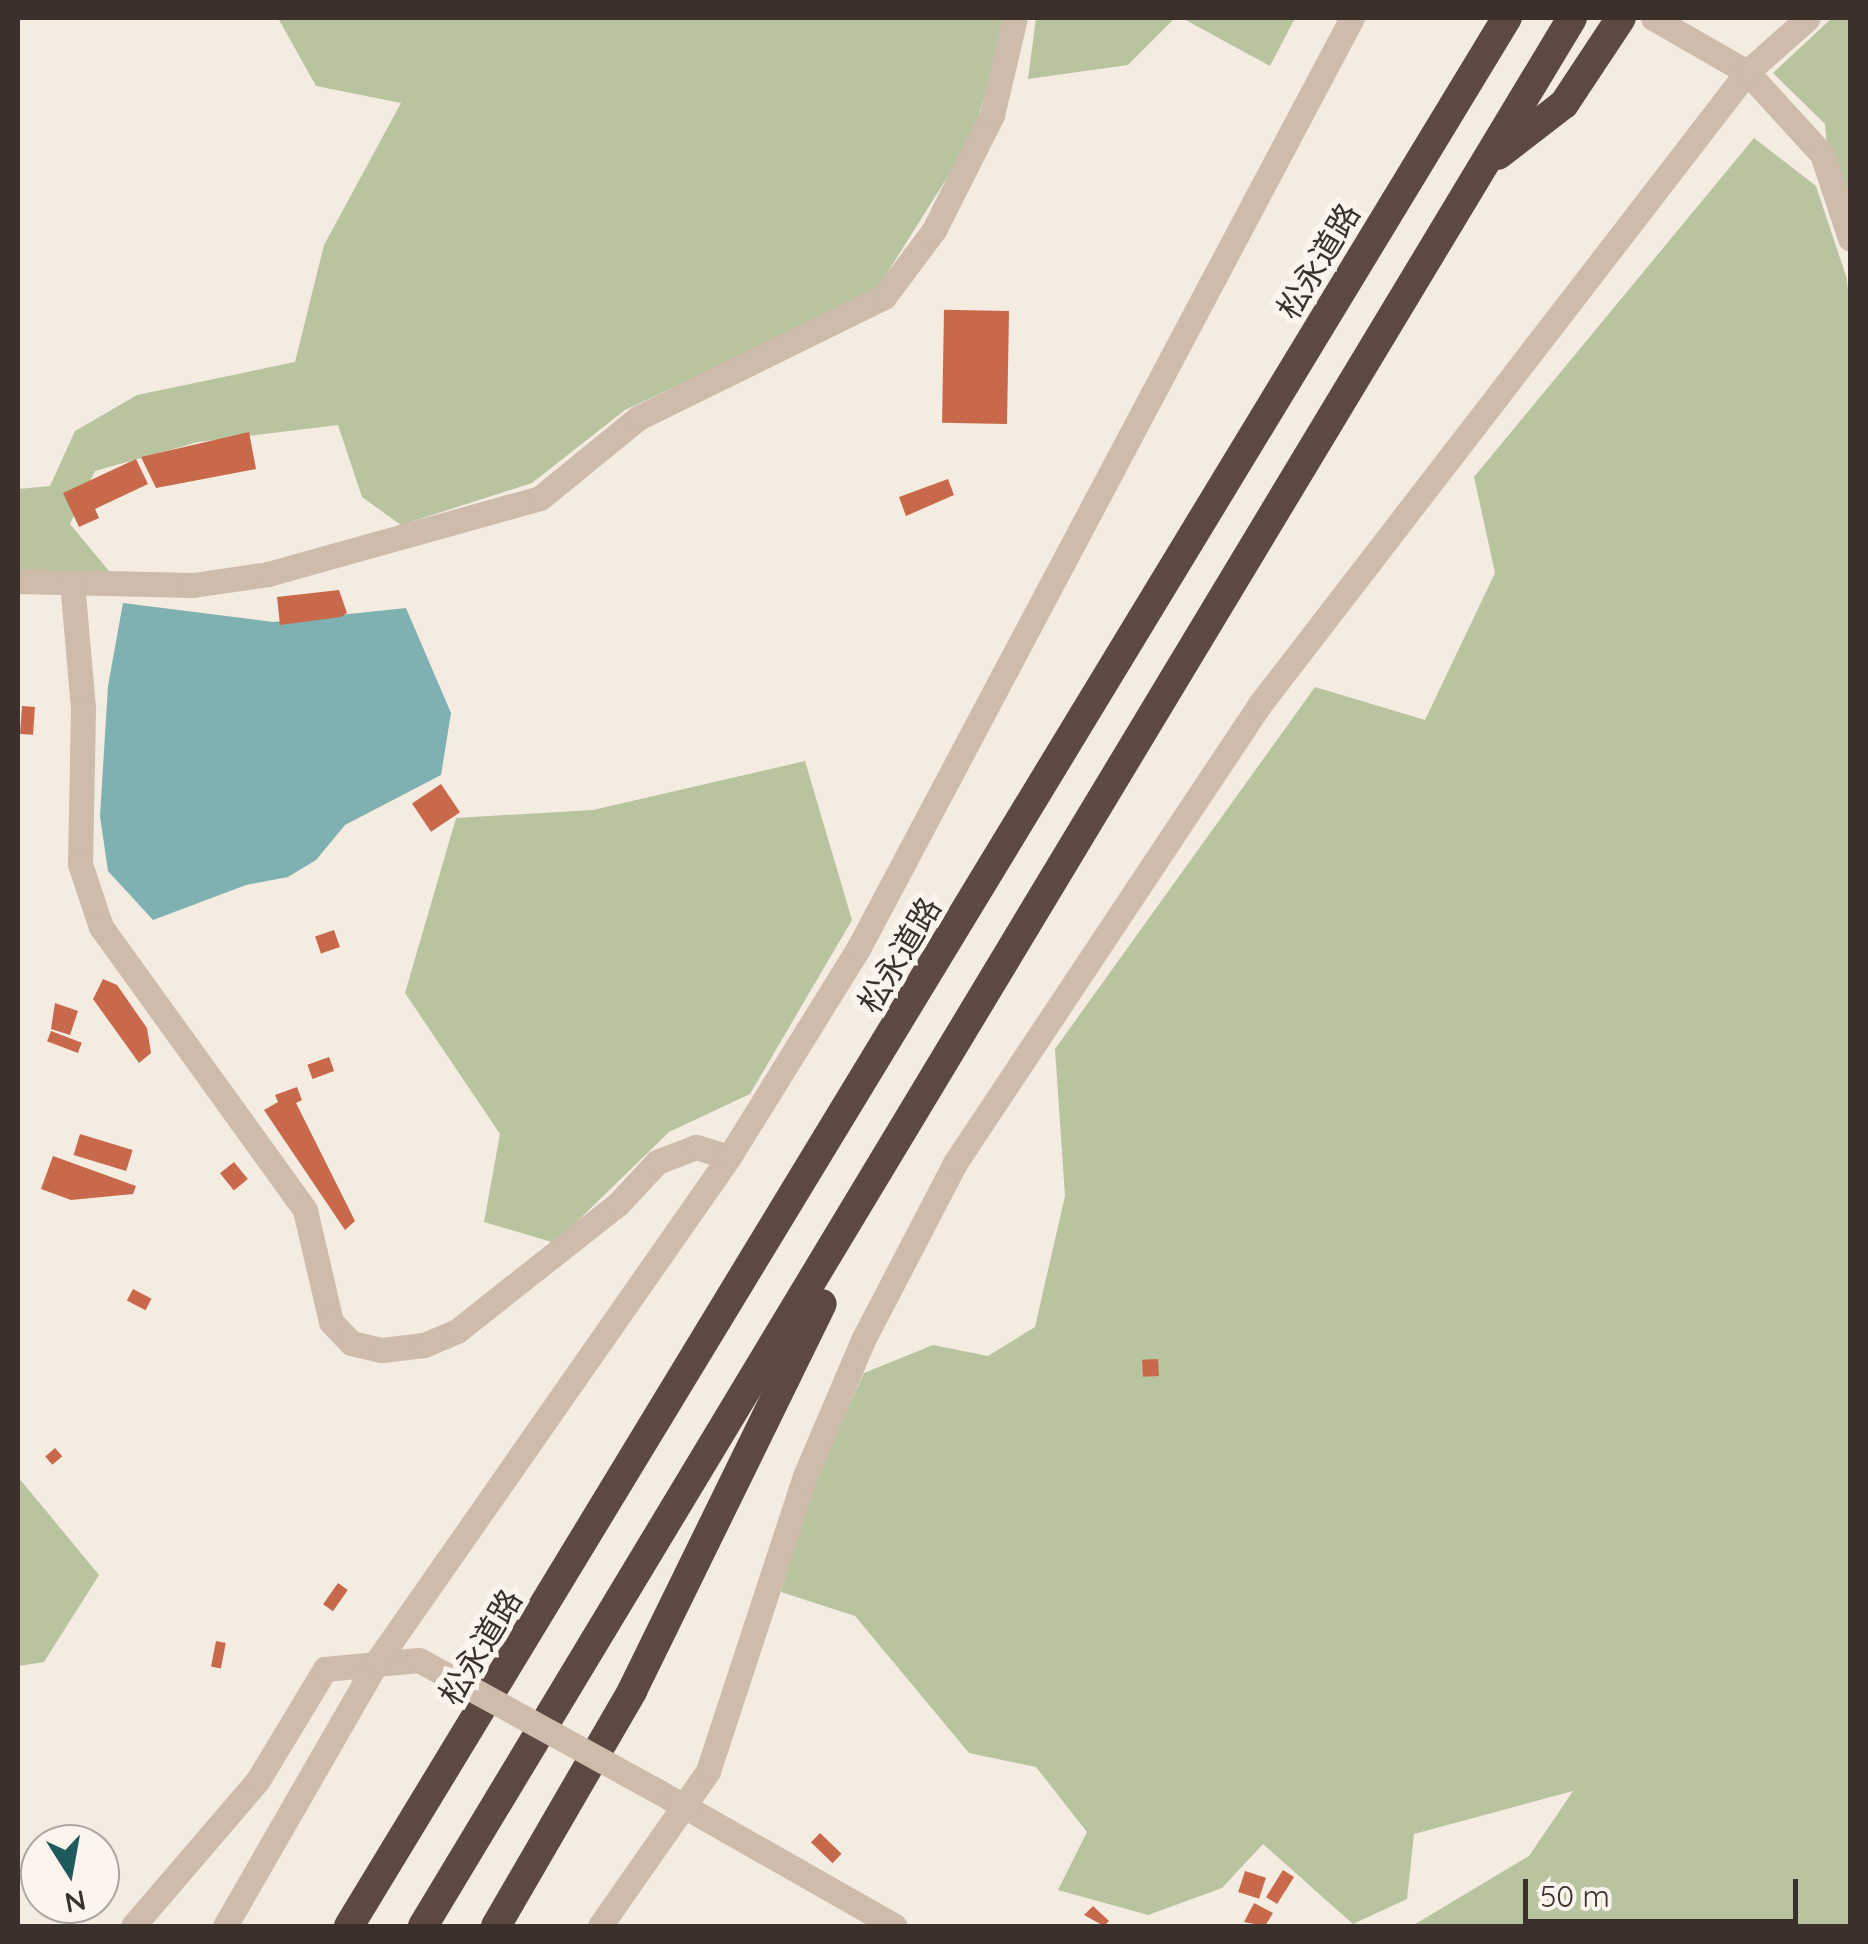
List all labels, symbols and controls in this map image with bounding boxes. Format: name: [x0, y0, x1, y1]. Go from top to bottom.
street label: 松永道路: [1269, 196, 1367, 326]
street label: 松永道路: [850, 890, 948, 1020]
street label: 松永道路: [431, 1582, 529, 1712]
north arrow: [20, 1824, 120, 1924]
scale bar: [1528, 1859, 1803, 1921]
text: 50 m: [1540, 1877, 1610, 1915]
text: N: [62, 1883, 89, 1921]

